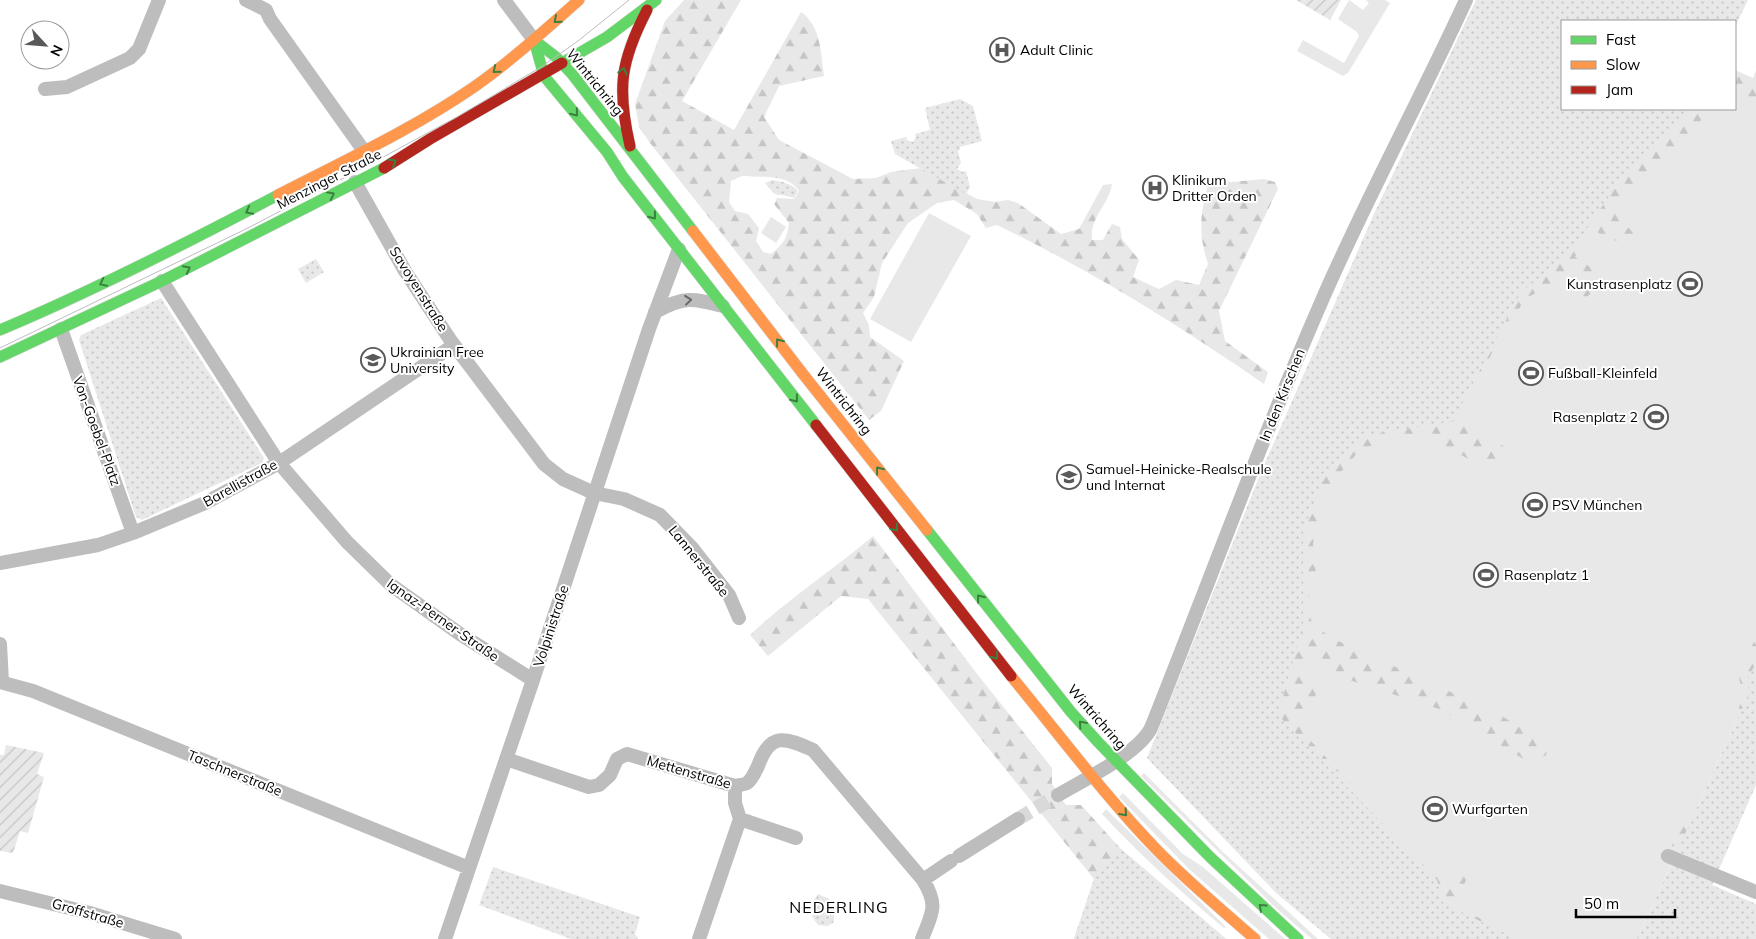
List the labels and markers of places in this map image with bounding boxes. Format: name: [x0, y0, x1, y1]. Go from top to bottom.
hospital icon: Adult Clinic: [989, 37, 1015, 63]
place label: Adult Clinic: [1020, 41, 1093, 59]
place label: Klinikum Dritter Orden: [1172, 171, 1257, 205]
hospital icon: Klinikum Dritter Orden: [1142, 175, 1168, 201]
sports icon: Kunstrasenplatz: [1677, 271, 1703, 297]
place label: Kunstrasenplatz: [1567, 275, 1672, 293]
place label: Ukrainian Free University: [390, 343, 484, 377]
school or university icon: Ukrainian Free University: [360, 347, 386, 373]
sports icon: Fußball-Kleinfeld: [1518, 360, 1544, 386]
place label: Fußball-Kleinfeld: [1548, 364, 1657, 382]
sports icon: Rasenplatz 2: [1643, 404, 1669, 430]
place label: Rasenplatz 2: [1553, 408, 1638, 426]
place label: Samuel-Heinicke-Realschule und Internat: [1086, 460, 1271, 494]
school or university icon: Samuel-Heinicke-Realschule und Internat: [1056, 464, 1082, 490]
sports icon: PSV München: [1522, 492, 1548, 518]
place label: PSV München: [1552, 496, 1642, 514]
sports icon: Rasenplatz 1: [1473, 562, 1499, 588]
place label: Rasenplatz 1: [1504, 566, 1589, 584]
sports icon: Wurfgarten: [1422, 796, 1448, 822]
place label: Wurfgarten: [1452, 800, 1528, 818]

